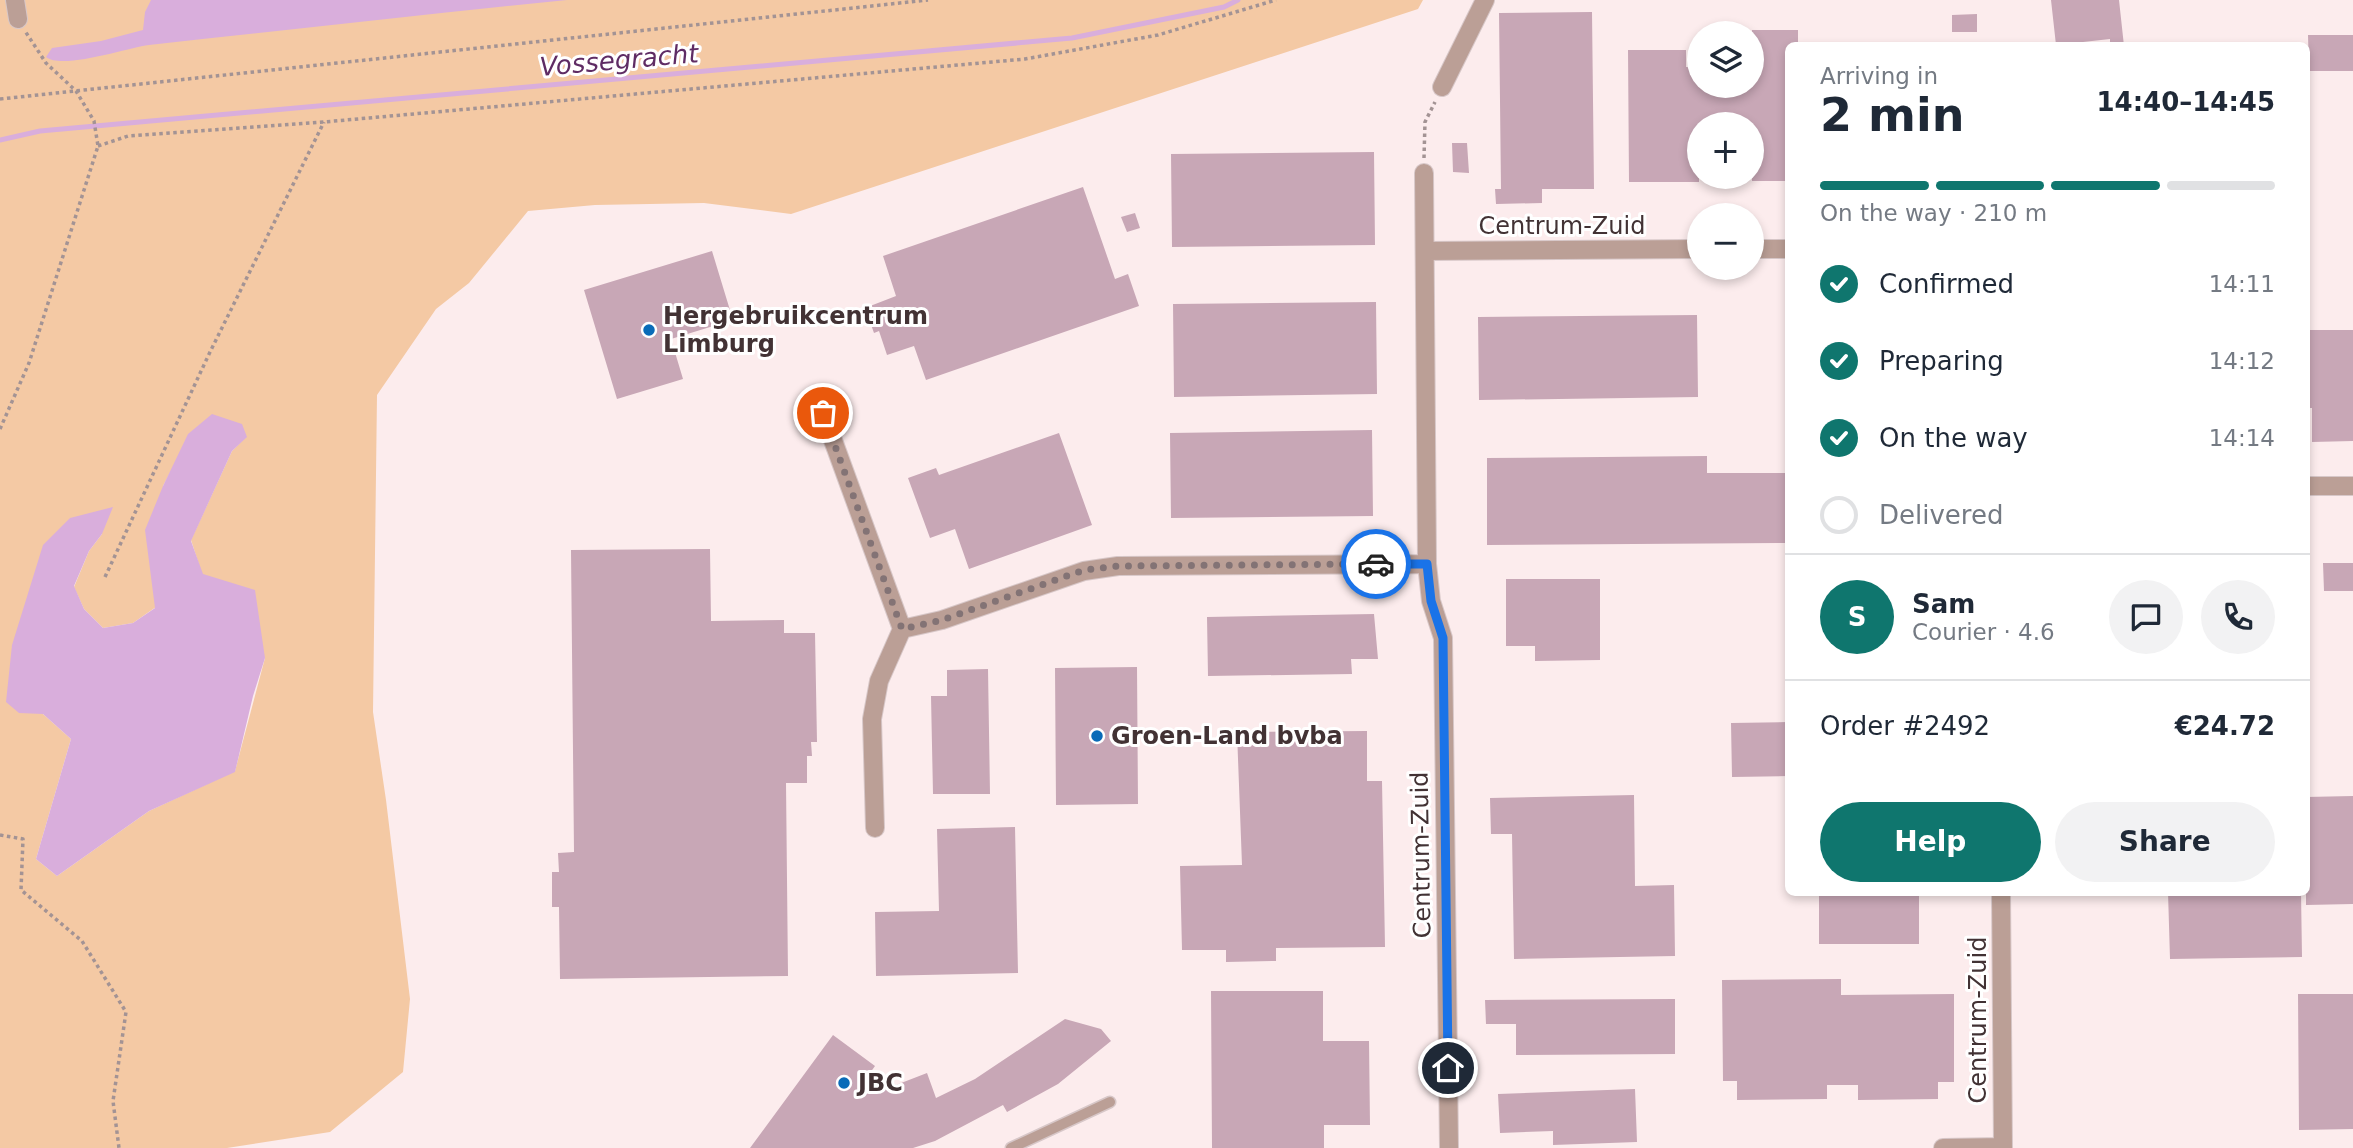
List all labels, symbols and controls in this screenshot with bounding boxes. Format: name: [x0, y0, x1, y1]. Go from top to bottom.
map controls: [1687, 21, 1764, 280]
button: layers: [1687, 21, 1764, 98]
water label: Vossegracht: [538, 38, 700, 82]
text: Arriving in: [1820, 63, 1938, 89]
text: 14:40–14:45: [2096, 87, 2275, 117]
text: 2 min: [1820, 88, 1964, 142]
button: +: [1687, 112, 1764, 189]
text: On the way · 210 m: [1820, 200, 2047, 226]
button: −: [1687, 203, 1764, 280]
street label: Centrum-Zuid: [1479, 212, 1645, 240]
icon: check: [1820, 265, 1858, 303]
text: Confirmed: [1879, 269, 2014, 299]
text: 14:11: [2209, 271, 2275, 297]
place label: Hergebruikcentrum Limburg: [663, 302, 928, 358]
marker: Hergebruikcentrum Limburg: [641, 322, 657, 338]
icon: check: [1820, 342, 1858, 380]
text: Preparing: [1879, 346, 2004, 376]
text: 14:12: [2209, 348, 2275, 374]
pin: [793, 383, 853, 443]
icon: bag: [804, 394, 842, 432]
icon: check: [1820, 419, 1858, 457]
text: On the way: [1879, 423, 2028, 453]
text: 14:14: [2209, 425, 2275, 451]
text: Delivered: [1879, 500, 2003, 530]
courier: [1341, 529, 1411, 599]
icon: car: [1357, 545, 1395, 583]
button: chat: [2109, 580, 2183, 654]
button: phone: [2201, 580, 2275, 654]
text: Sam: [1912, 589, 1975, 619]
text: S: [1848, 602, 1866, 632]
text: Courier · 4.6: [1912, 619, 2055, 645]
text: Order #2492: [1820, 711, 1990, 741]
text: €24.72: [2175, 711, 2275, 741]
place label: Groen-Land bvba: [1111, 722, 1343, 750]
marker: Groen-Land bvba: [1089, 728, 1105, 744]
street label: Centrum-Zuid: [1406, 771, 1436, 939]
button: Help: [1820, 802, 2041, 882]
button: Share: [2055, 802, 2275, 882]
street label: Centrum-Zuid: [1964, 937, 1992, 1103]
pin: [1418, 1038, 1478, 1098]
icon: home: [1429, 1049, 1467, 1087]
place label: JBC: [856, 1069, 903, 1097]
marker: JBC: [836, 1075, 852, 1091]

